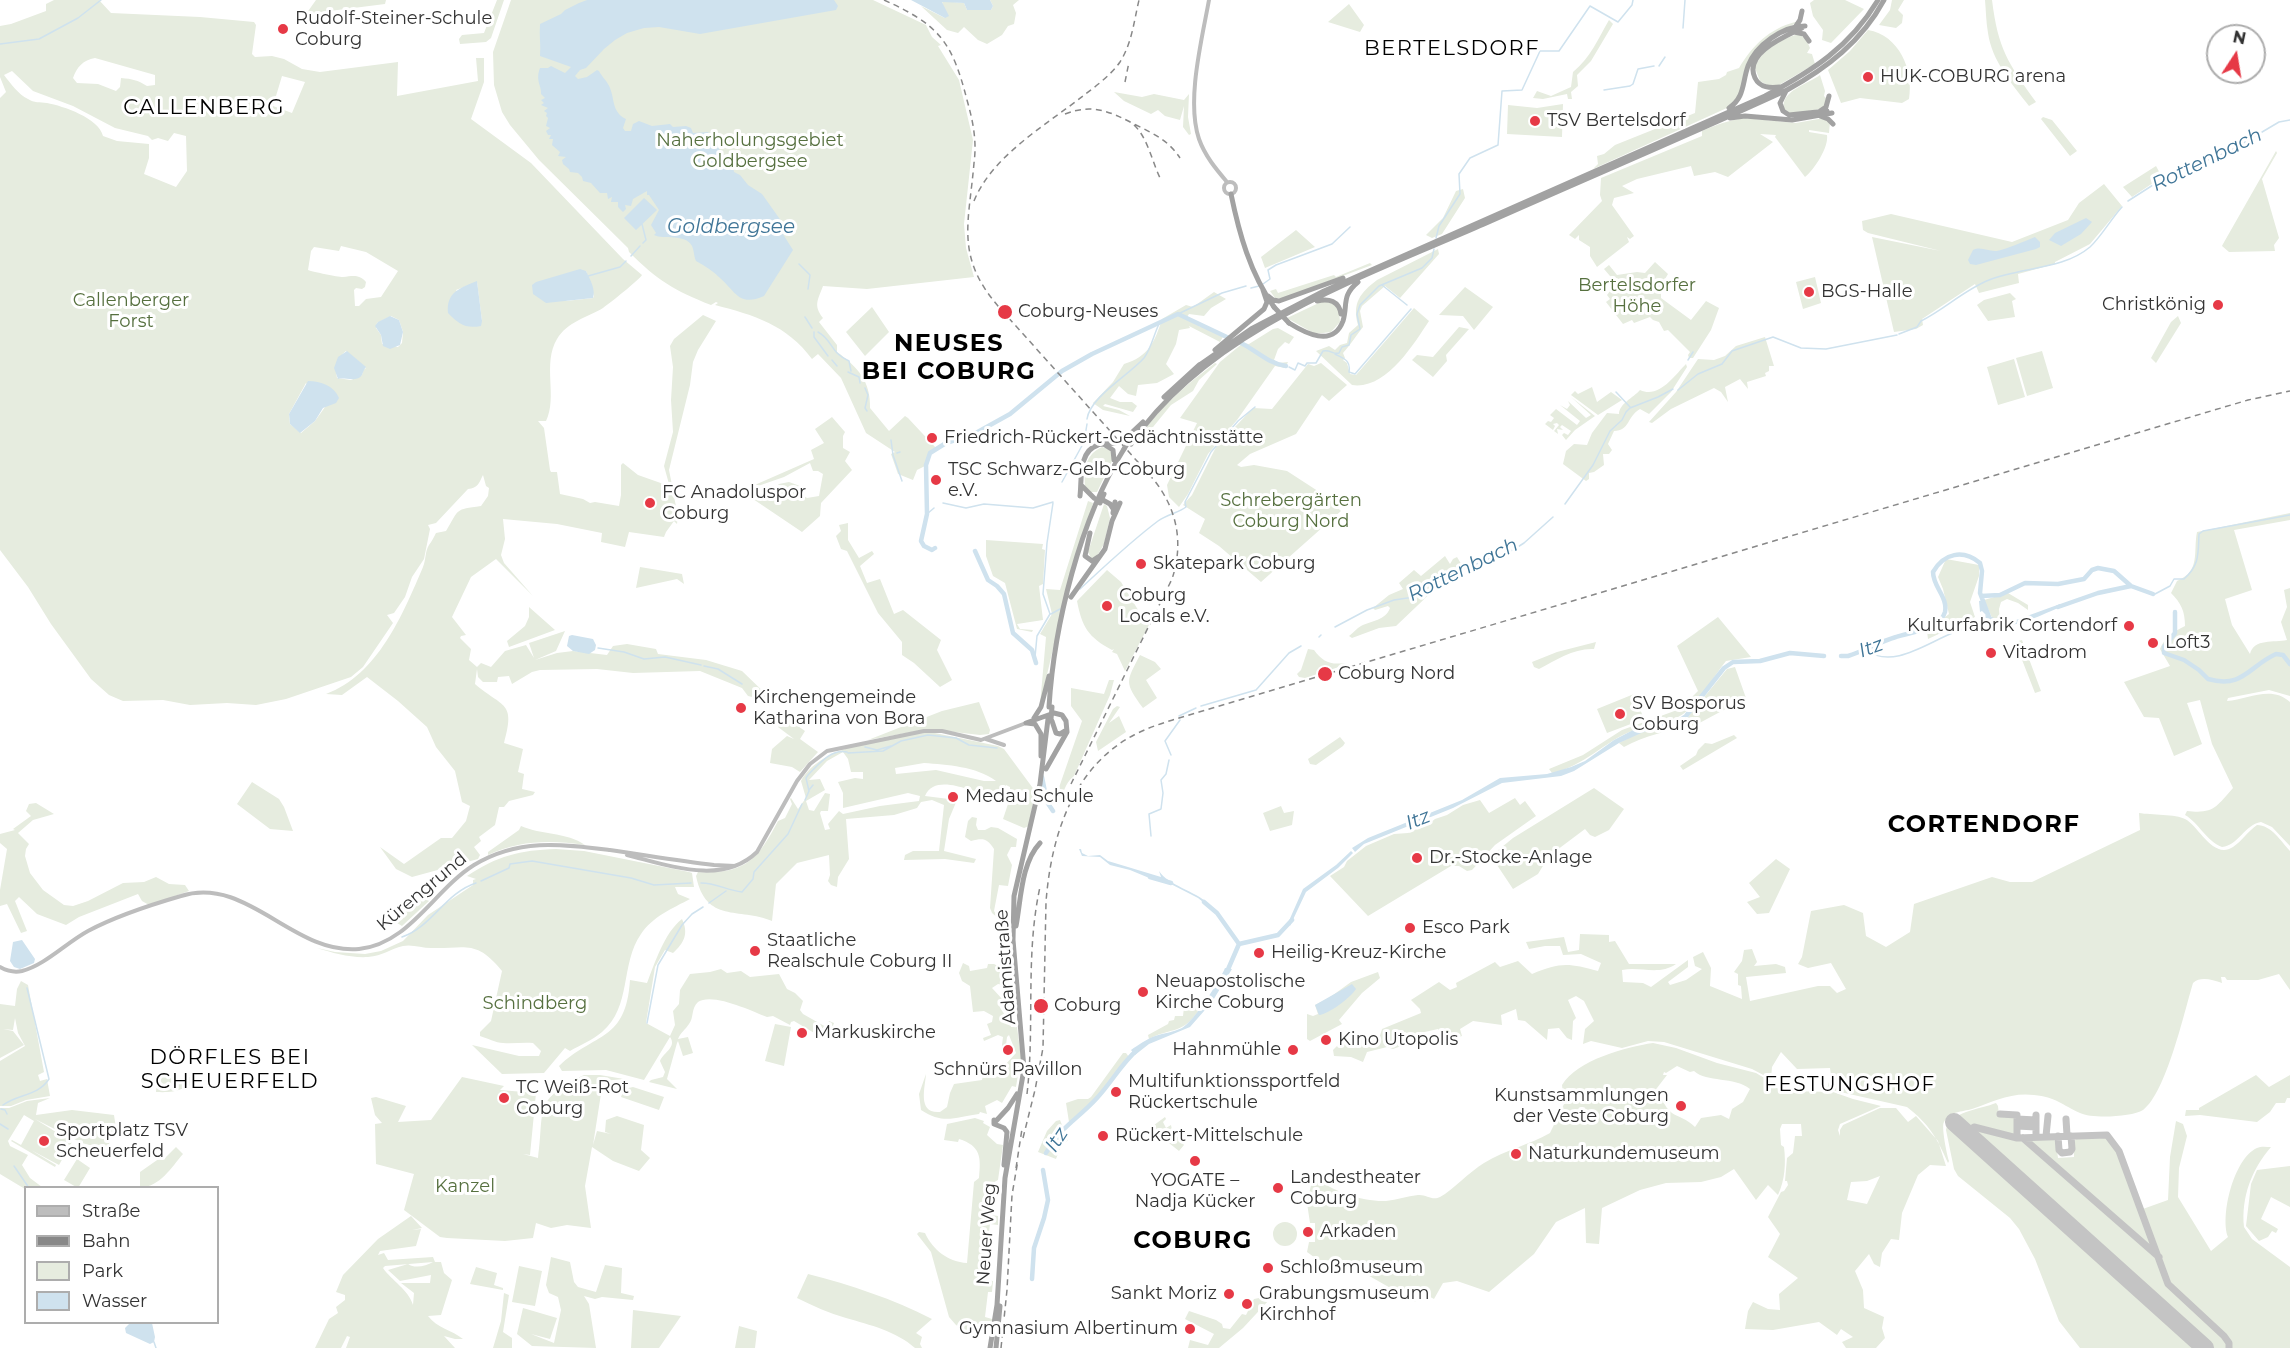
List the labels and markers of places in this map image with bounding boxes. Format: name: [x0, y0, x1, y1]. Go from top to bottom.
place label: Rudolf-Steiner-Schule Coburg: [295, 8, 492, 50]
marker: Rudolf-Steiner-Schule Coburg: [276, 22, 290, 36]
place label: HUK-COBURG arena: [1880, 66, 2066, 88]
marker: HUK-COBURG arena: [1861, 70, 1875, 84]
place label: TSV Bertelsdorf: [1547, 110, 1686, 132]
marker: TSV Bertelsdorf: [1528, 114, 1542, 128]
place label: BGS-Halle: [1821, 281, 1913, 303]
marker: BGS-Halle: [1802, 285, 1816, 299]
place label: Christkönig: [2102, 294, 2206, 316]
marker: Christkönig: [2211, 298, 2225, 312]
place label: Coburg-Neuses: [1018, 301, 1158, 323]
marker: Coburg-Neuses: [996, 303, 1014, 321]
place label: Friedrich-Rückert-Gedächtnisstätte: [944, 427, 1263, 449]
marker: Friedrich-Rückert-Gedächtnisstätte: [925, 431, 939, 445]
place label: TSC Schwarz-Gelb-Coburg e.V.: [948, 459, 1185, 502]
marker: TSC Schwarz-Gelb-Coburg e.V.: [929, 473, 943, 487]
place label: FC Anadoluspor Coburg: [662, 482, 806, 524]
marker: FC Anadoluspor Coburg: [643, 496, 657, 510]
place label: Skatepark Coburg: [1153, 553, 1316, 575]
marker: Skatepark Coburg: [1134, 557, 1148, 571]
place label: Coburg Locals e.V.: [1119, 585, 1210, 628]
marker: Coburg Locals e.V.: [1100, 599, 1114, 613]
place label: Kulturfabrik Cortendorf: [1907, 615, 2117, 637]
marker: Kulturfabrik Cortendorf: [2122, 619, 2136, 633]
place label: Loft3: [2165, 632, 2210, 654]
marker: Loft3: [2146, 636, 2160, 650]
place label: Vitadrom: [2003, 642, 2087, 664]
marker: Vitadrom: [1984, 646, 1998, 660]
place label: Coburg Nord: [1338, 663, 1455, 685]
marker: Coburg Nord: [1316, 665, 1334, 683]
place label: Kirchengemeinde Katharina von Bora: [753, 687, 925, 730]
place label: SV Bosporus Coburg: [1632, 693, 1746, 736]
marker: Kirchengemeinde Katharina von Bora: [734, 701, 748, 715]
marker: SV Bosporus Coburg: [1613, 707, 1627, 721]
place label: Medau Schule: [965, 786, 1094, 808]
marker: Medau Schule: [946, 790, 960, 804]
place label: Dr.-Stocke-Anlage: [1429, 847, 1592, 869]
marker: Dr.-Stocke-Anlage: [1410, 851, 1424, 865]
place label: Esco Park: [1422, 917, 1510, 939]
marker: Esco Park: [1403, 921, 1417, 935]
place label: Staatliche Realschule Coburg II: [767, 930, 952, 972]
place label: Heilig-Kreuz-Kirche: [1271, 942, 1446, 964]
marker: Staatliche Realschule Coburg II: [748, 944, 762, 958]
marker: Heilig-Kreuz-Kirche: [1252, 946, 1266, 960]
place label: Neuapostolische Kirche Coburg: [1155, 971, 1305, 1014]
marker: Neuapostolische Kirche Coburg: [1136, 985, 1150, 999]
place label: Coburg: [1054, 995, 1121, 1017]
marker: Coburg: [1032, 997, 1050, 1015]
place label: Markuskirche: [814, 1022, 936, 1044]
marker: Markuskirche: [795, 1026, 809, 1040]
place label: Kino Utopolis: [1338, 1029, 1458, 1051]
marker: Kino Utopolis: [1319, 1033, 1333, 1047]
place label: Hahnmühle: [1172, 1039, 1281, 1061]
marker: Schnürs Pavillon: [1001, 1043, 1015, 1057]
marker: Hahnmühle: [1286, 1043, 1300, 1057]
place label: Schnürs Pavillon: [933, 1059, 1083, 1081]
place label: Multifunktionssportfeld Rückertschule: [1128, 1071, 1341, 1114]
place label: TC Weiß-Rot Coburg: [516, 1077, 629, 1120]
marker: Multifunktionssportfeld Rückertschule: [1109, 1085, 1123, 1099]
place label: Kunstsammlungen der Veste Coburg: [1494, 1085, 1669, 1128]
marker: TC Weiß-Rot Coburg: [497, 1091, 511, 1105]
marker: Kunstsammlungen der Veste Coburg: [1674, 1099, 1688, 1113]
place label: Sportplatz TSV Scheuerfeld: [56, 1120, 188, 1162]
place label: Rückert-Mittelschule: [1115, 1125, 1303, 1147]
marker: Rückert-Mittelschule: [1096, 1129, 1110, 1143]
marker: Sportplatz TSV Scheuerfeld: [37, 1134, 51, 1148]
place label: Naturkundemuseum: [1528, 1143, 1720, 1165]
marker: Naturkundemuseum: [1509, 1147, 1523, 1161]
marker: YOGATE – Nadja Kücker: [1188, 1154, 1202, 1168]
place label: Landestheater Coburg: [1290, 1167, 1421, 1210]
place label: YOGATE – Nadja Kücker: [1135, 1170, 1255, 1212]
marker: Landestheater Coburg: [1271, 1181, 1285, 1195]
place label: Arkaden: [1320, 1221, 1396, 1243]
marker: Arkaden: [1301, 1225, 1315, 1239]
place label: Schloßmuseum: [1280, 1257, 1423, 1279]
marker: Schloßmuseum: [1261, 1261, 1275, 1275]
place label: Sankt Moriz: [1111, 1283, 1217, 1305]
place label: Grabungsmuseum Kirchhof: [1259, 1283, 1430, 1326]
marker: Sankt Moriz: [1222, 1287, 1236, 1301]
marker: Grabungsmuseum Kirchhof: [1240, 1297, 1254, 1311]
place label: Gymnasium Albertinum: [959, 1318, 1178, 1340]
marker: Gymnasium Albertinum: [1183, 1322, 1197, 1336]

